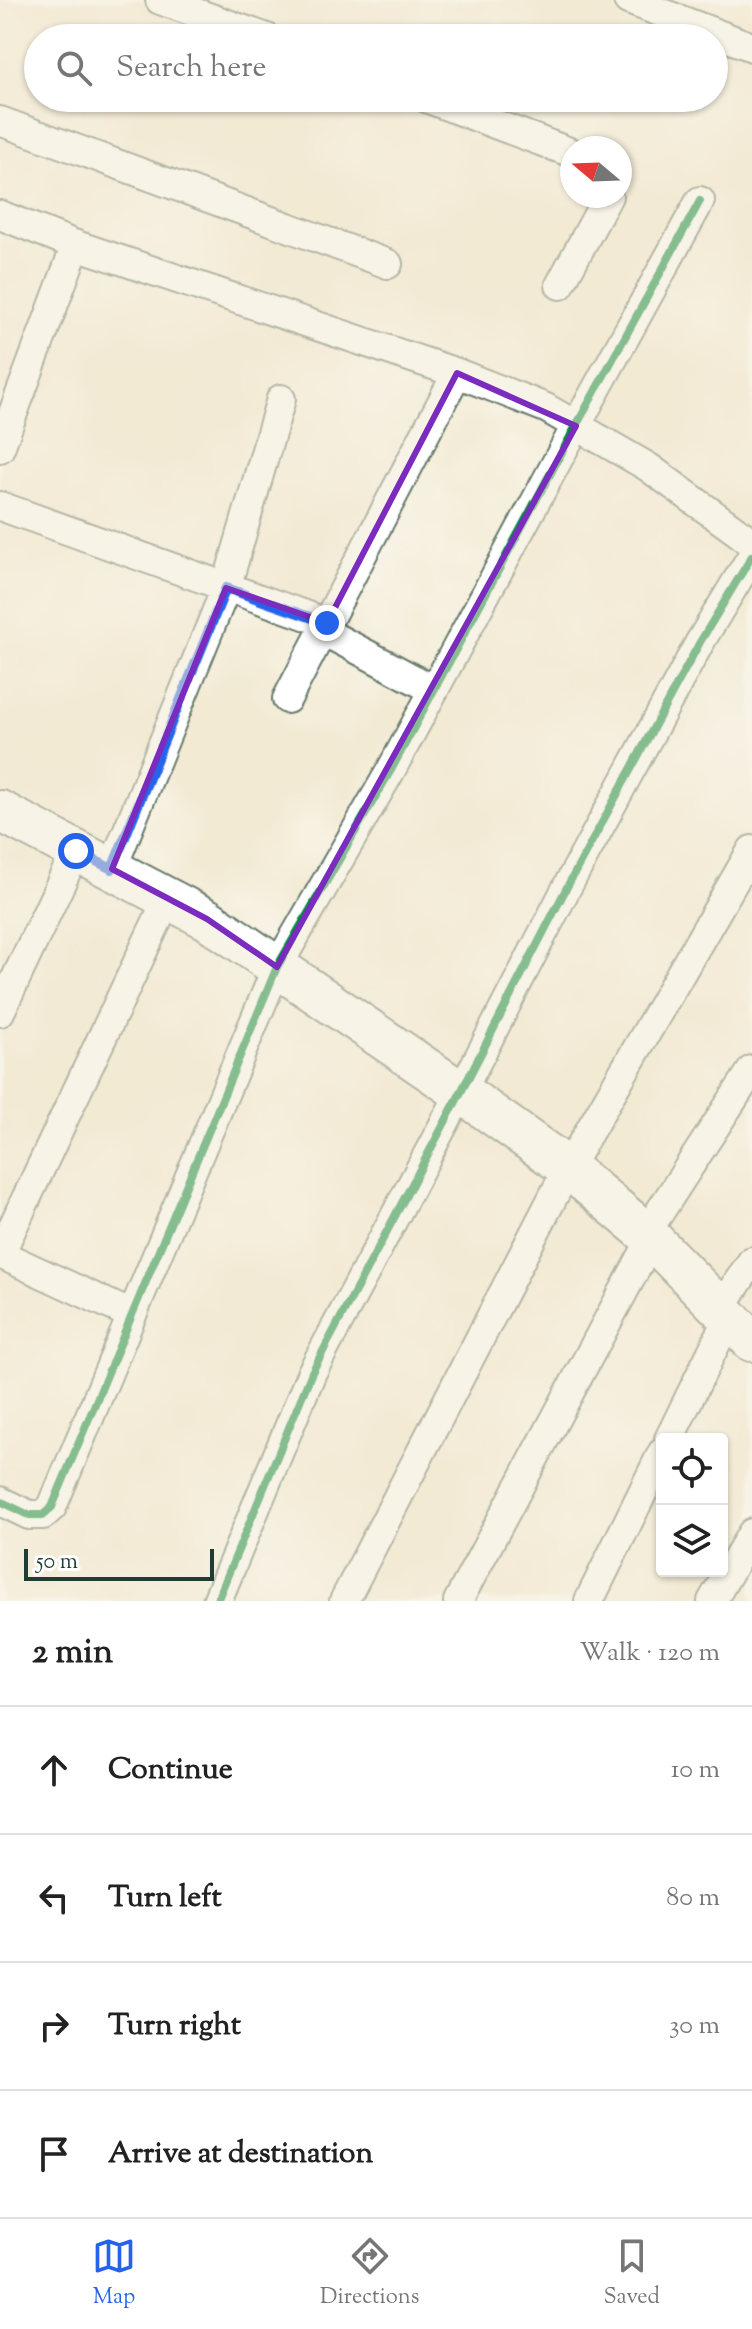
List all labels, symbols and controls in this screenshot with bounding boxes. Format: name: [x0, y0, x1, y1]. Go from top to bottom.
search box: [24, 24, 728, 112]
icon: search: [52, 46, 96, 90]
text: Search here: [116, 47, 266, 90]
north arrow: [560, 136, 632, 208]
route end: [309, 605, 345, 641]
route start: [58, 833, 94, 869]
map controls: [656, 1433, 728, 1577]
button: locate: [656, 1433, 728, 1505]
button: layers: [656, 1505, 728, 1577]
scale bar: [24, 1545, 214, 1581]
text: 50 m: [36, 1547, 78, 1579]
text: 2 min: [32, 1629, 113, 1678]
text: Walk · 120 m: [580, 1635, 720, 1672]
icon: ahead: [32, 1748, 76, 1792]
text: Continue: [108, 1749, 233, 1792]
text: 10 m: [671, 1752, 720, 1789]
icon: left: [32, 1876, 76, 1920]
text: Turn left: [108, 1877, 222, 1920]
text: 80 m: [666, 1880, 720, 1917]
icon: right: [32, 2004, 76, 2048]
text: Turn right: [108, 2005, 241, 2048]
text: 30 m: [669, 2008, 720, 2045]
icon: arrive: [32, 2132, 76, 2176]
text: Arrive at destination: [108, 2133, 373, 2176]
tab: Map: [92, 2234, 136, 2314]
tab: Directions: [320, 2234, 419, 2314]
tab: Saved: [603, 2234, 660, 2314]

